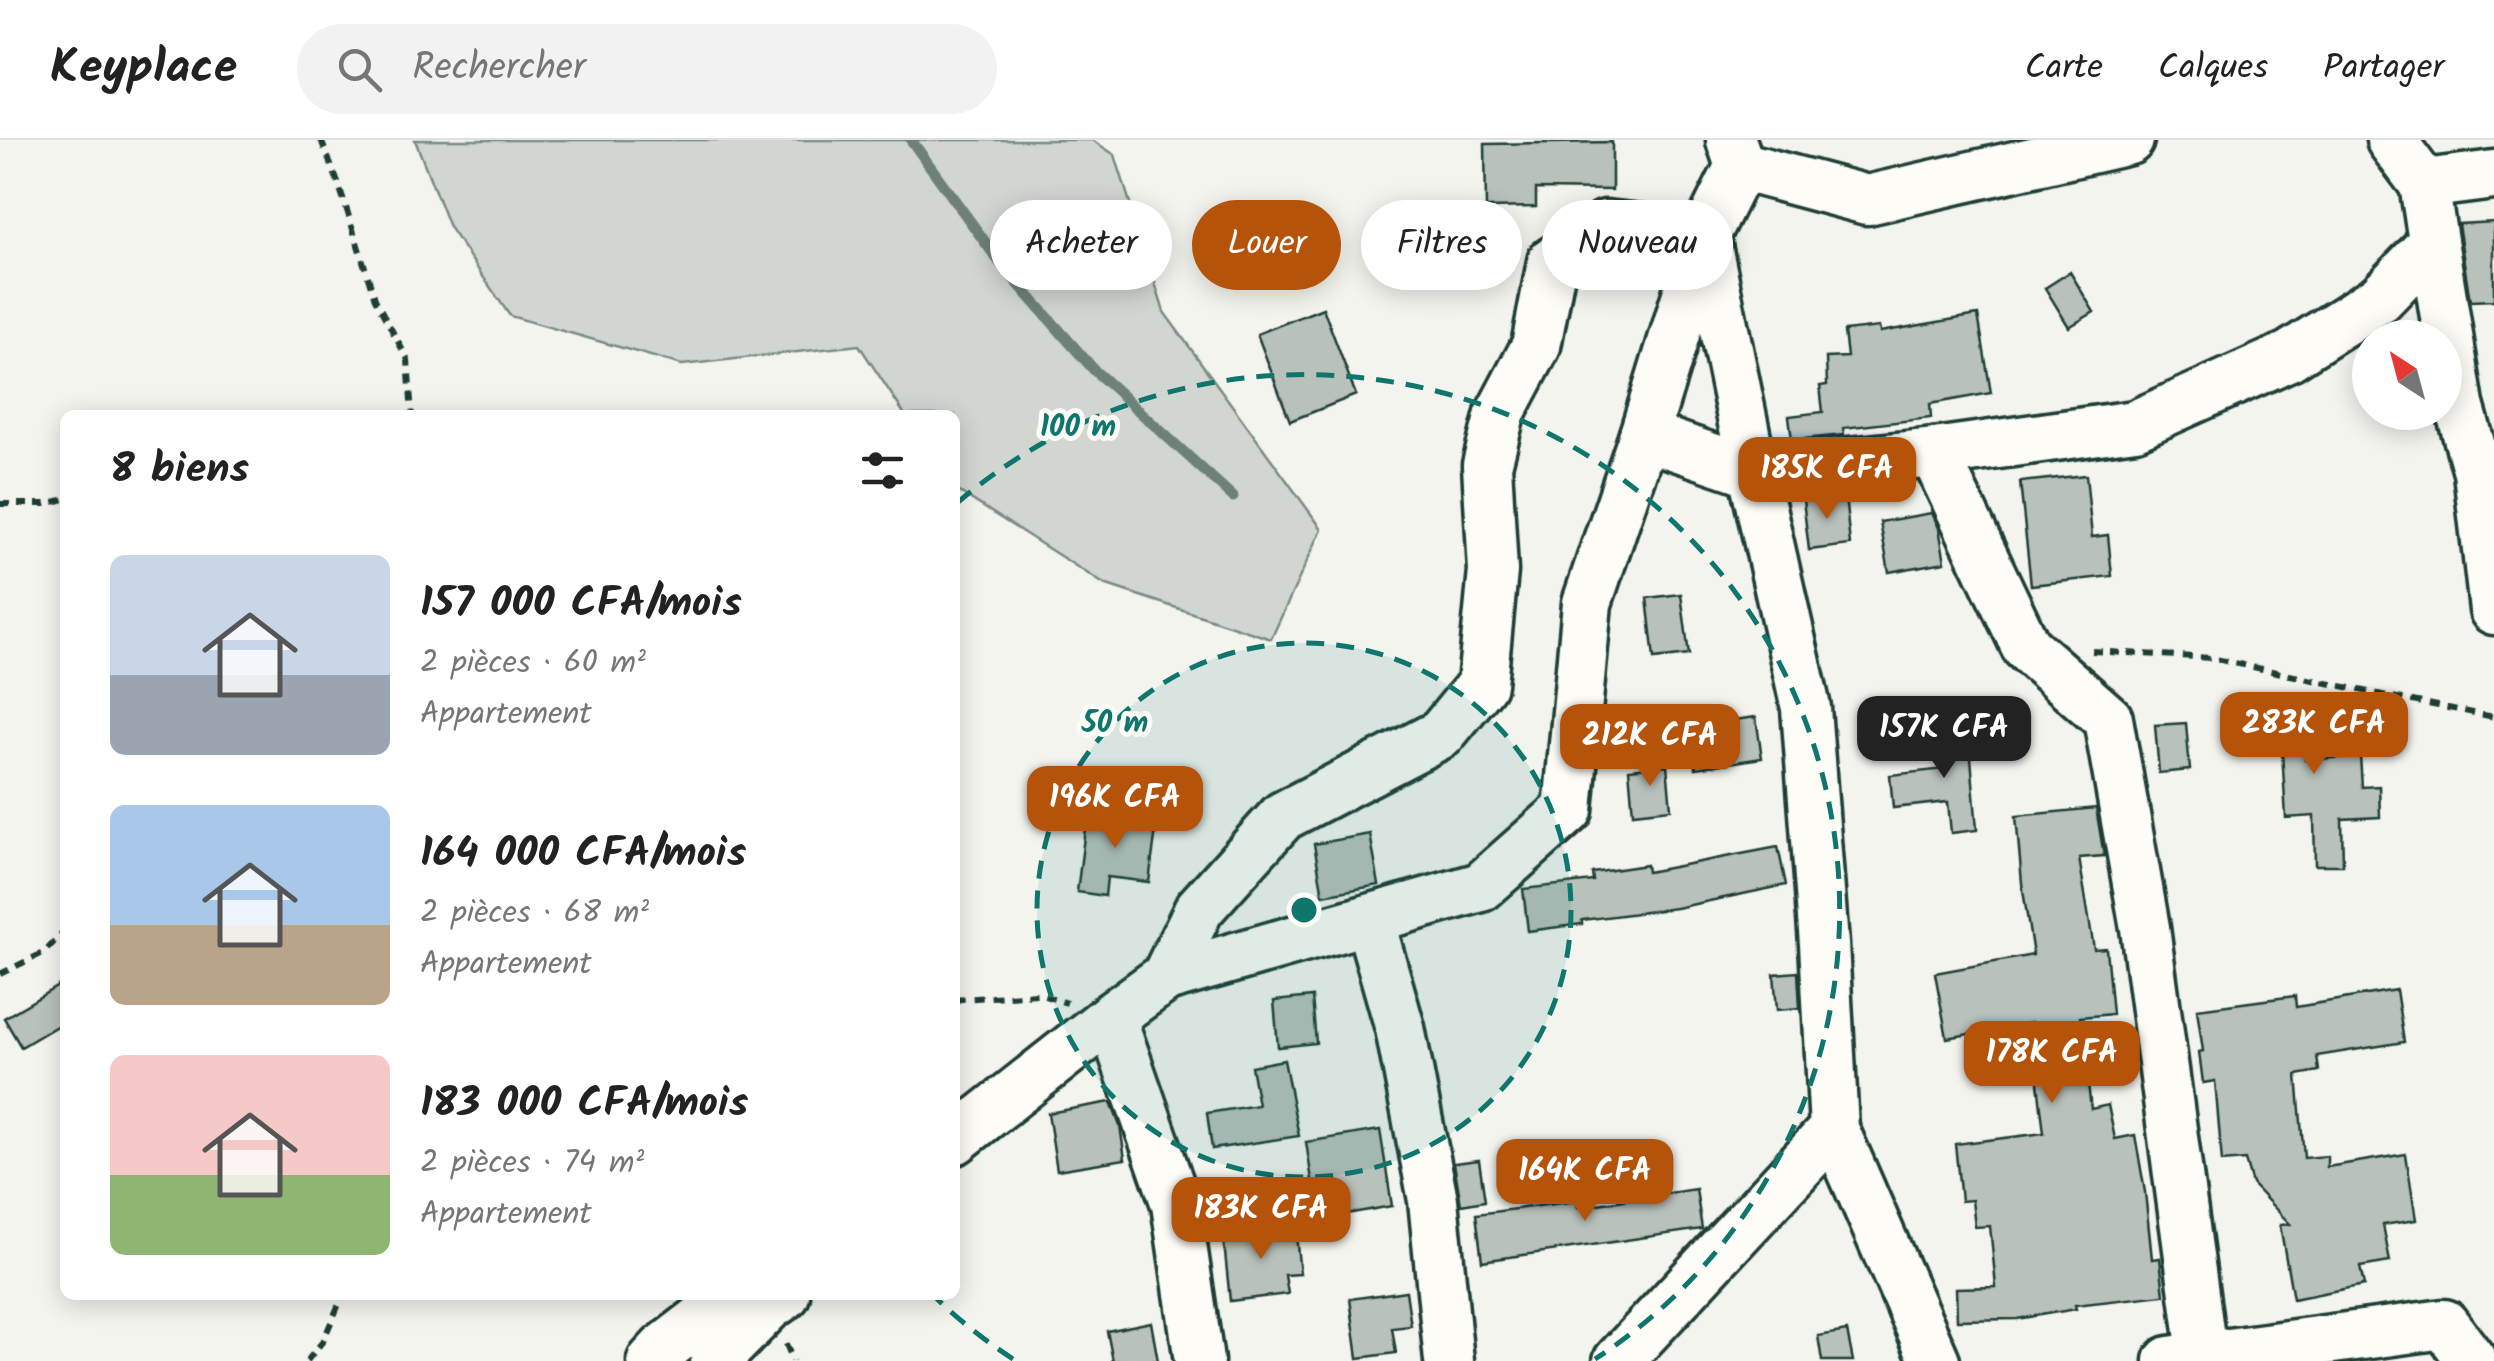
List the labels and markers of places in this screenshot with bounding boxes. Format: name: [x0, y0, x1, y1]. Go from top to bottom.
pin: 185K CFA: [1724, 437, 1930, 522]
pin: 283K CFA: [2211, 692, 2417, 777]
pin: 157K CFA: [1841, 696, 2047, 781]
pin: 212K CFA: [1547, 704, 1753, 789]
pin: 196K CFA: [1012, 766, 1218, 851]
centre of rings: [1286, 892, 1322, 928]
pin: 178K CFA: [1949, 1021, 2155, 1106]
pin: 164K CFA: [1482, 1139, 1688, 1224]
pin: 183K CFA: [1158, 1177, 1364, 1262]

